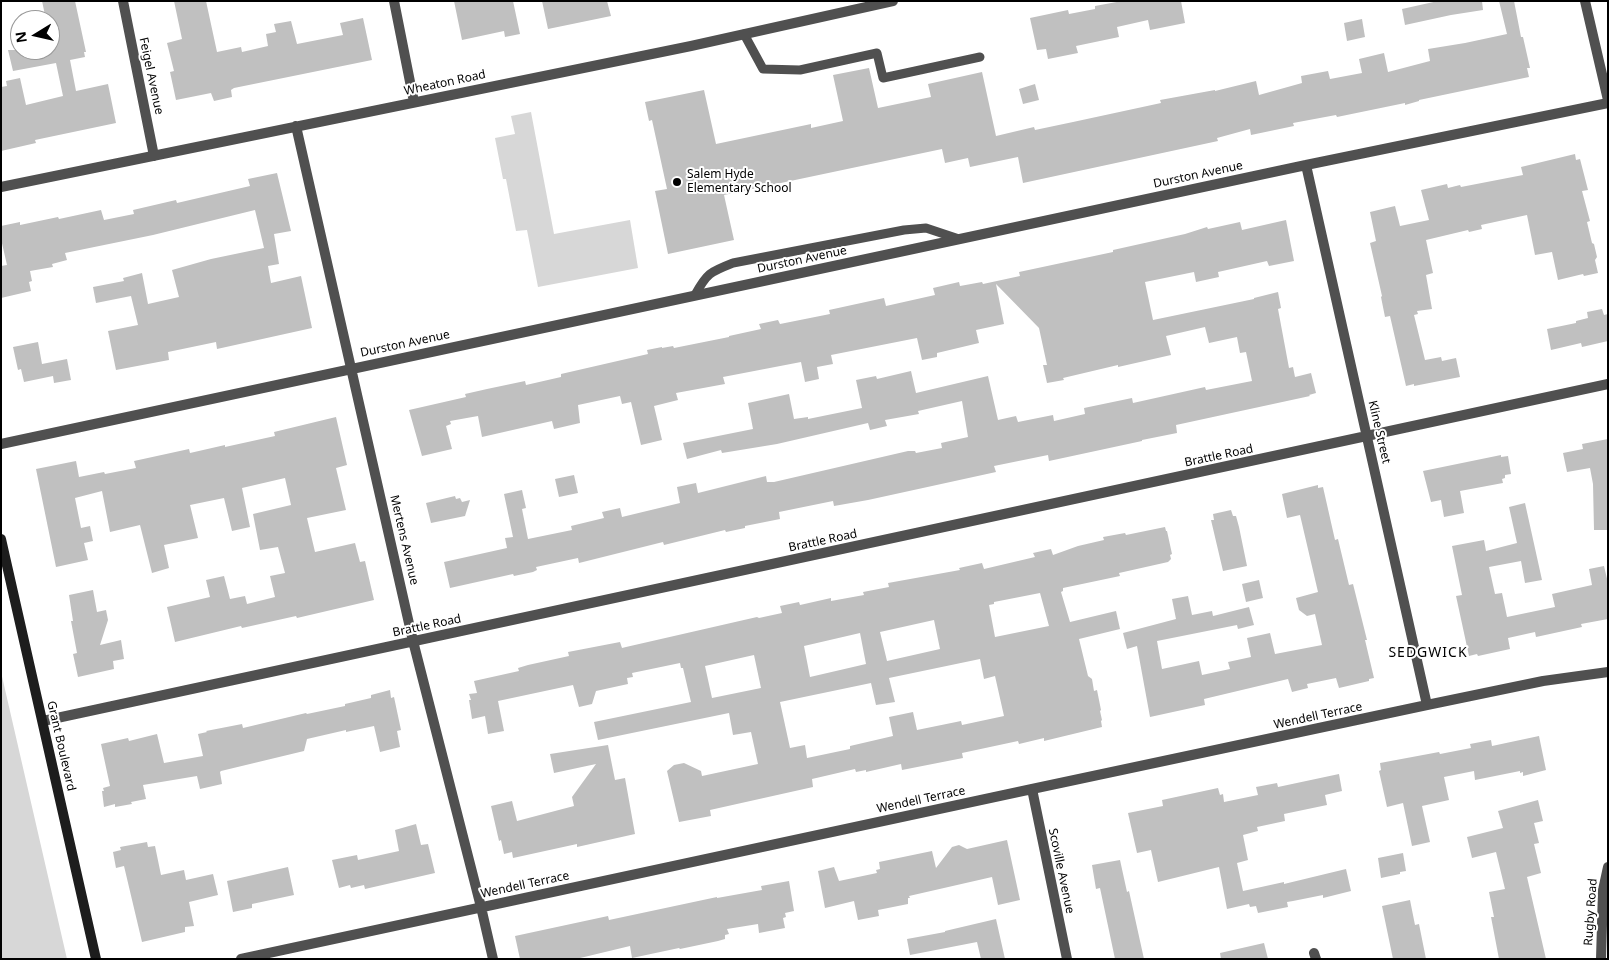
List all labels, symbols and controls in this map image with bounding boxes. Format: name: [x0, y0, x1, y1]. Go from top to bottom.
north arrow: [10, 10, 60, 60]
text: N: [10, 30, 31, 44]
street label: Feigel Avenue: [136, 36, 166, 116]
street label: Wheaton Road: [403, 67, 487, 99]
street label: Durston Avenue: [1152, 158, 1244, 192]
place label: Salem Hyde Elementary School: [687, 168, 792, 196]
marker: Salem Hyde Elementary School: [671, 176, 683, 188]
street label: Durston Avenue: [756, 243, 848, 277]
street label: Durston Avenue: [359, 327, 451, 361]
street label: Kline Street: [1365, 399, 1393, 465]
street label: Brattle Road: [1183, 442, 1255, 470]
street label: Mertens Avenue: [387, 493, 421, 587]
street label: Brattle Road: [787, 527, 859, 555]
street label: Brattle Road: [391, 612, 463, 640]
district label: SEDGWICK: [1387, 645, 1469, 661]
street label: Grant Boulevard: [44, 700, 78, 792]
street label: Wendell Terrace: [1272, 700, 1364, 732]
street label: Wendell Terrace: [875, 784, 967, 816]
street label: Scoville Avenue: [1045, 827, 1077, 915]
street label: Wendell Terrace: [479, 869, 571, 901]
street label: Rugby Road: [1581, 878, 1601, 946]

